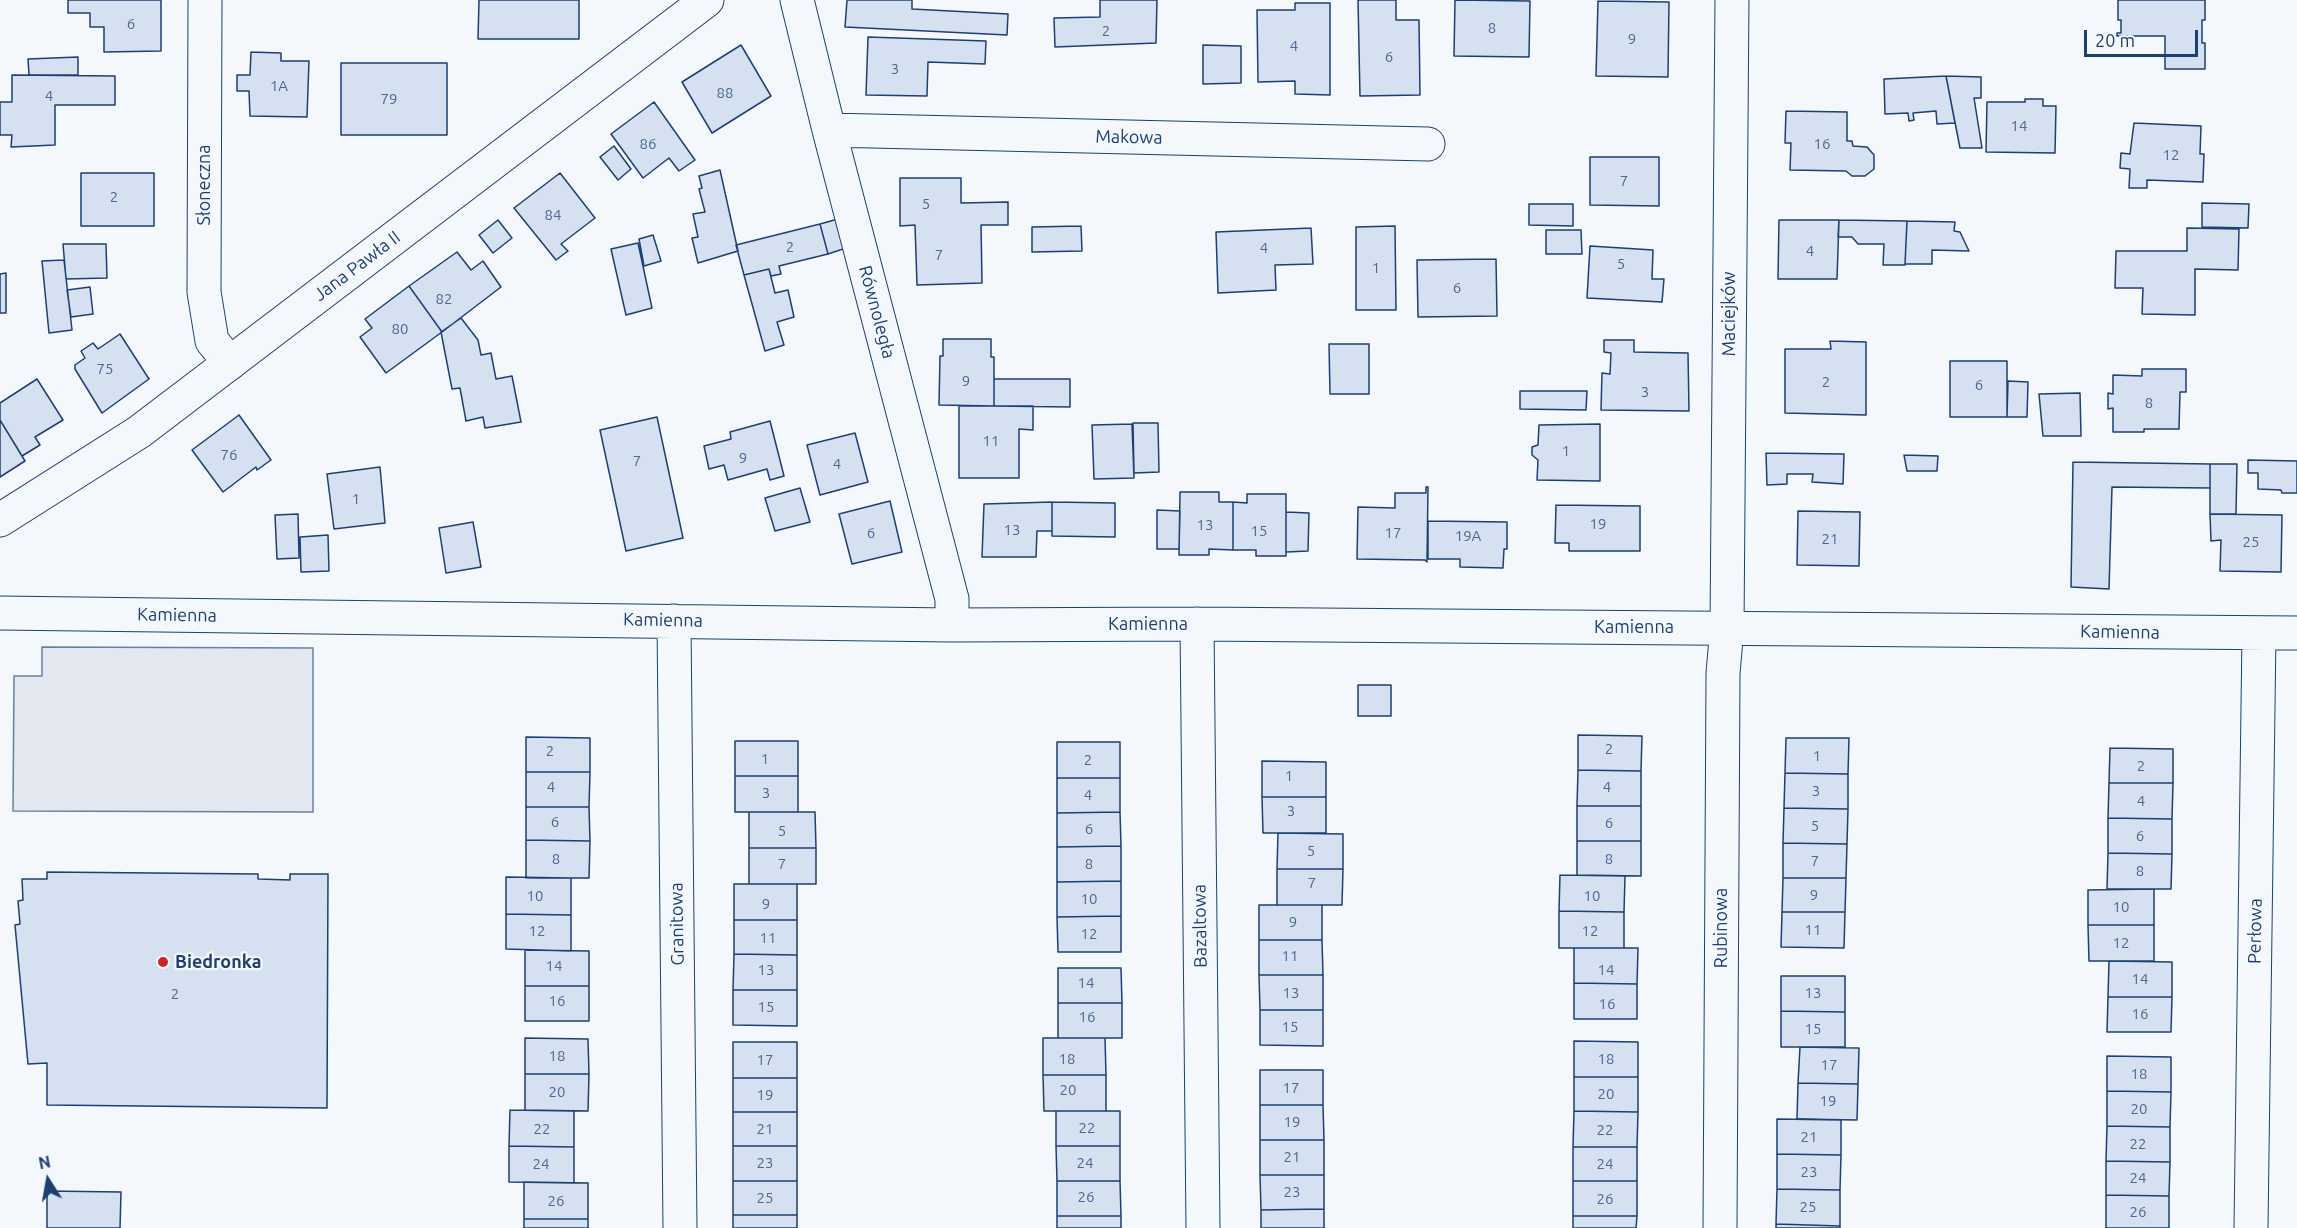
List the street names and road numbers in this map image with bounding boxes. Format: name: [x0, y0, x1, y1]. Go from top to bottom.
street label: Makowa: [1095, 126, 1163, 148]
street label: Słoneczna: [193, 144, 215, 226]
street label: Jana Pawła II: [309, 226, 405, 306]
street label: Równoległa: [854, 263, 900, 361]
street label: Maciejków: [1718, 271, 1740, 357]
street label: Kamienna: [137, 604, 217, 626]
street label: Kamienna: [623, 609, 703, 631]
street label: Kamienna: [1108, 613, 1188, 635]
street label: Kamienna: [1594, 616, 1674, 638]
street label: Kamienna: [2080, 621, 2160, 643]
street label: Granitowa: [665, 882, 689, 966]
street label: Bazaltowa: [1188, 884, 1212, 968]
street label: Rubinowa: [1710, 888, 1732, 968]
street label: Perłowa: [2244, 898, 2266, 964]

